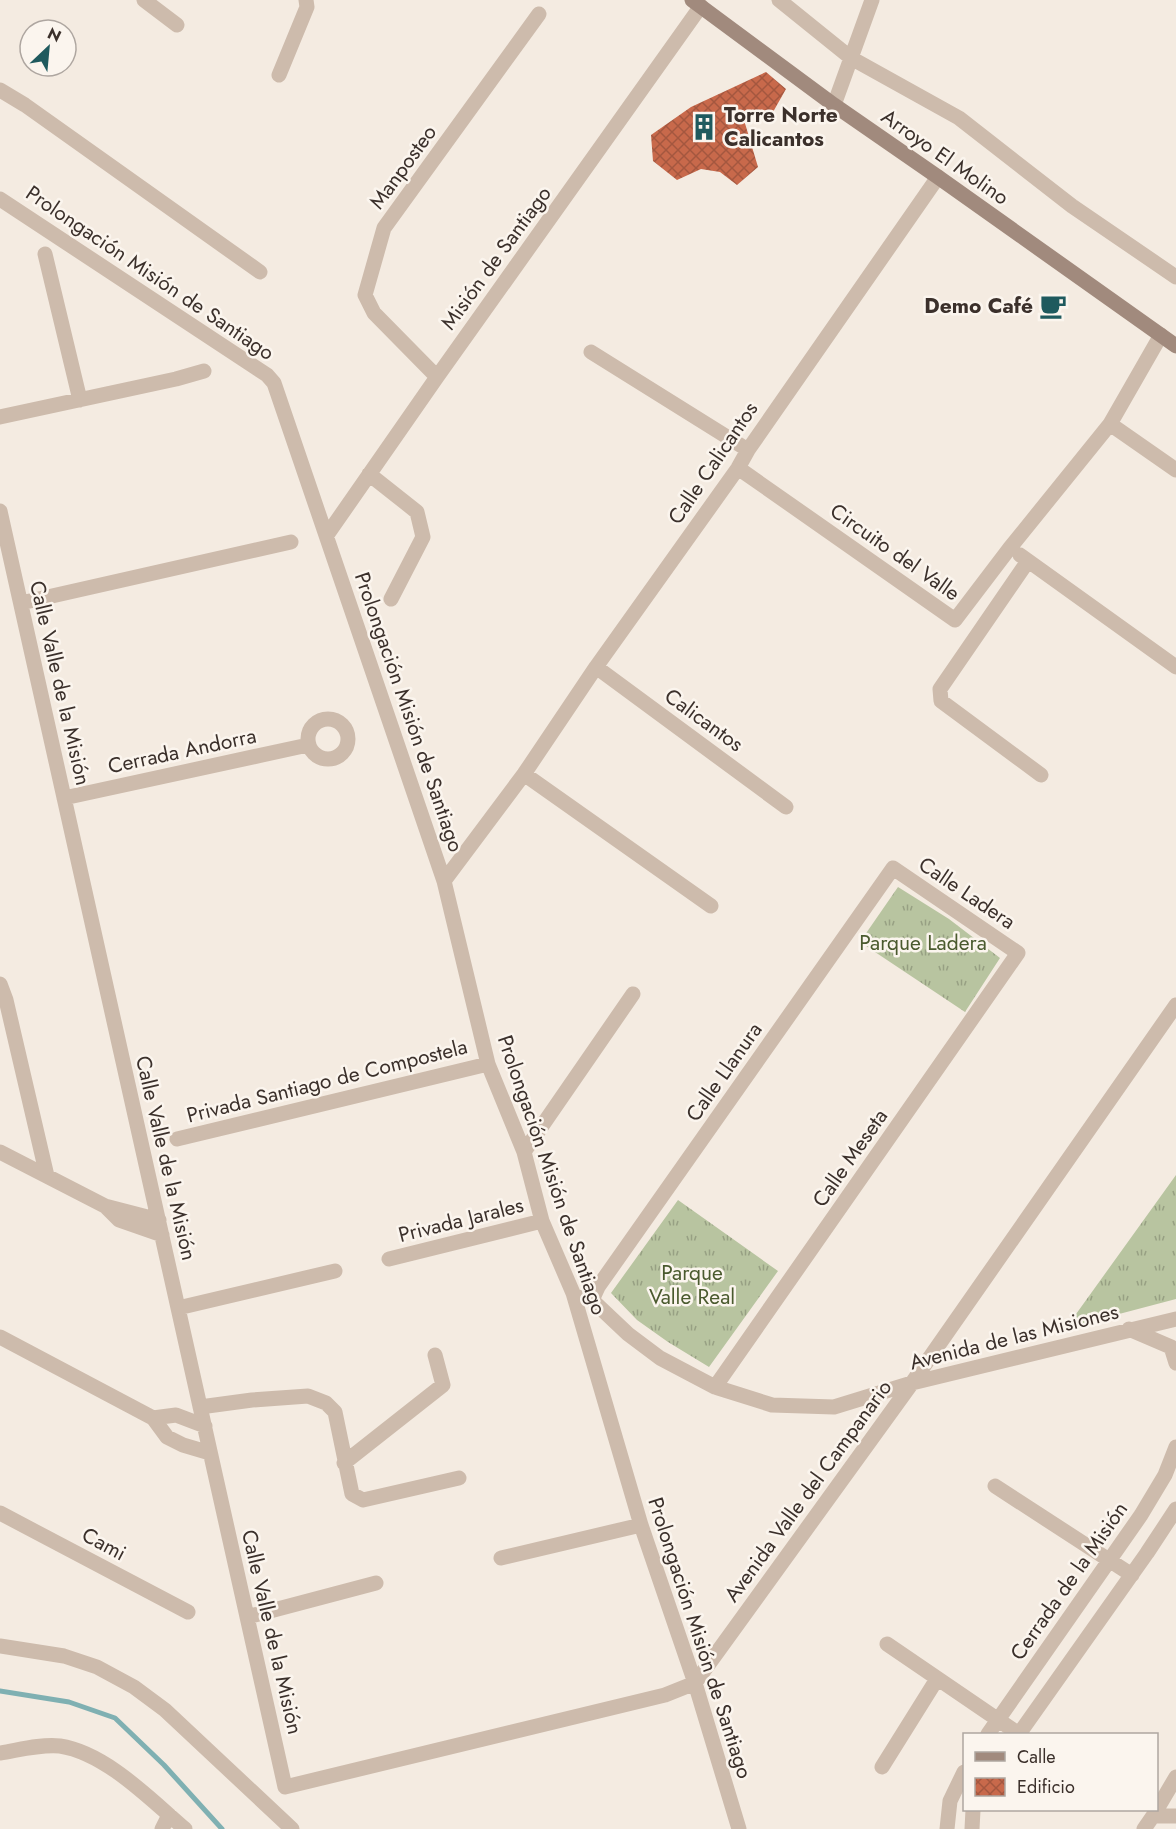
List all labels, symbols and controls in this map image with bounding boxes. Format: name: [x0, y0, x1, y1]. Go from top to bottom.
north arrow: [18, 18, 78, 78]
text: N: [44, 22, 65, 48]
place label: Torre Norte Calicantos: [724, 100, 838, 154]
street label: Arroyo El Molino: [875, 102, 1015, 212]
building icon: Torre Norte Calicantos: [689, 112, 719, 142]
street label: Manposteo: [362, 119, 444, 215]
street label: Prolongación Misión de Santiago: [20, 178, 280, 368]
street label: Misión de Santiago: [434, 180, 558, 336]
place label: Demo Café: [924, 291, 1033, 321]
cafe icon: Demo Café: [1038, 291, 1068, 321]
street label: Calle Calicantos: [661, 396, 765, 530]
street label: Circuito del Valle: [824, 496, 966, 608]
street label: Prolongación Misión de Santiago: [347, 568, 471, 856]
street label: Calle Valle de la Misión: [22, 578, 98, 788]
street label: Calicantos: [658, 681, 750, 759]
street label: Cerrada Andorra: [105, 721, 259, 781]
street label: Calle Ladera: [913, 850, 1021, 936]
park label: Parque Ladera: [859, 928, 987, 958]
street label: Calle Llanura: [679, 1016, 769, 1128]
street label: Prolongación Misión de Santiago: [490, 1031, 614, 1319]
street label: Privada Santiago de Compostela: [183, 1032, 471, 1130]
street label: Calle Valle de la Misión: [128, 1053, 204, 1263]
street label: Calle Meseta: [805, 1103, 895, 1213]
street label: Privada Jarales: [395, 1190, 527, 1250]
park label: Parque Valle Real: [649, 1258, 735, 1312]
street label: Avenida de las Misiones: [906, 1297, 1122, 1377]
street label: Avenida Valle del Campanario: [717, 1374, 899, 1608]
street label: Prolongación Misión de Santiago: [640, 1494, 760, 1782]
street label: Cerrada de la Misión: [1003, 1496, 1135, 1666]
street label: Cami: [77, 1520, 131, 1568]
street label: Calle Valle de la Misión: [234, 1527, 310, 1737]
legend: [963, 1733, 1158, 1811]
text: Calle: [1017, 1744, 1056, 1770]
text: Edificio: [1017, 1774, 1075, 1800]

